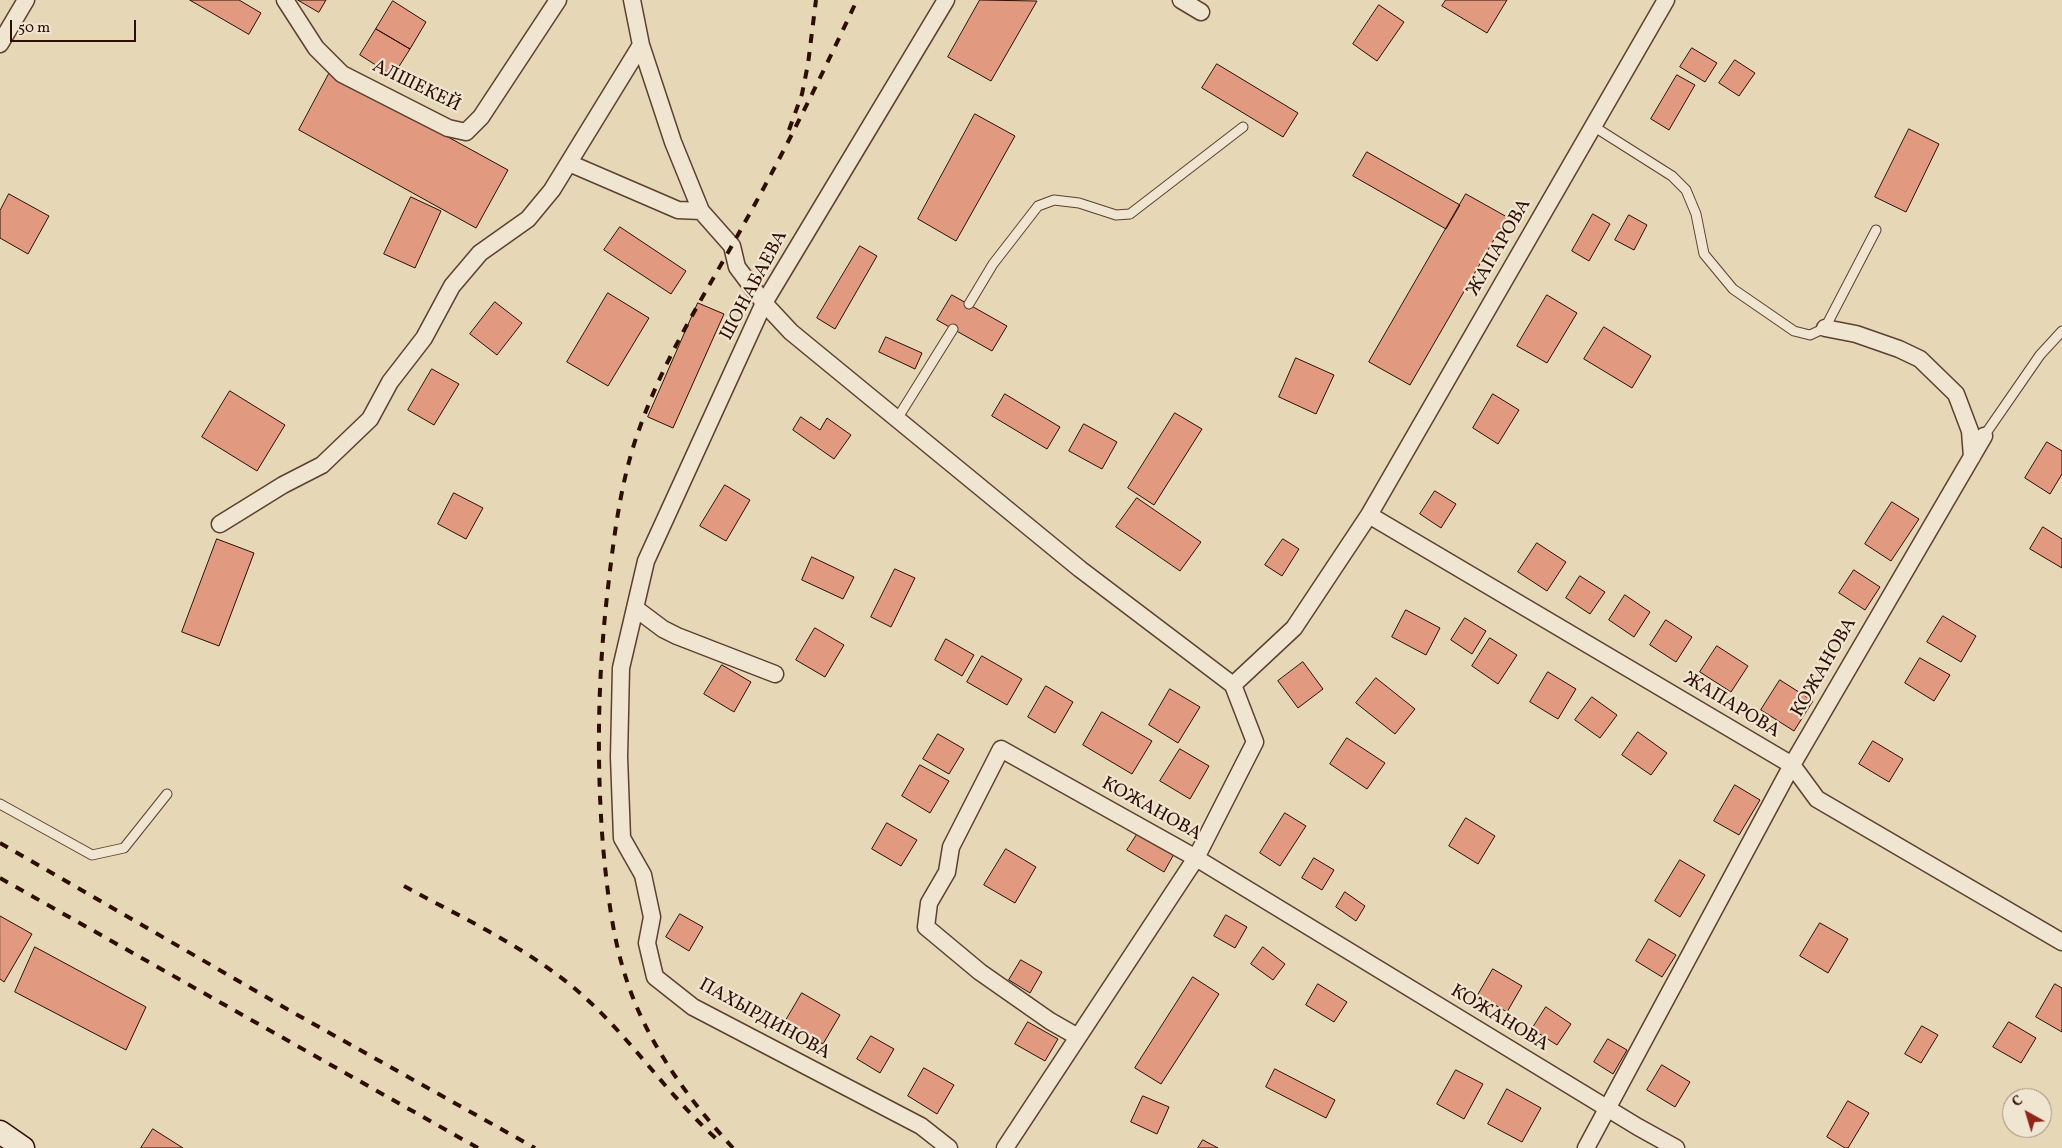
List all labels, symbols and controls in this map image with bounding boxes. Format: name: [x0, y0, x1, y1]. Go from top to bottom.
scale bar: [12, 10, 139, 42]
text: 50 m: [18, 18, 50, 39]
street label: АЛШЕКЕЙ: [368, 56, 464, 118]
street label: ЖАПАРОВА: [1463, 195, 1537, 301]
street label: ШОНАБАЕВА: [716, 227, 794, 345]
street label: КОЖАНОВА: [1787, 614, 1863, 722]
street label: ЖАПАРОВА: [1678, 668, 1784, 744]
street label: КОЖАНОВА: [1097, 773, 1205, 847]
street label: ПАХЫРДИНОВА: [694, 974, 834, 1066]
street label: КОЖАНОВА: [1446, 981, 1552, 1057]
north arrow: [2002, 1088, 2052, 1138]
text: С: [2008, 1092, 2027, 1112]

